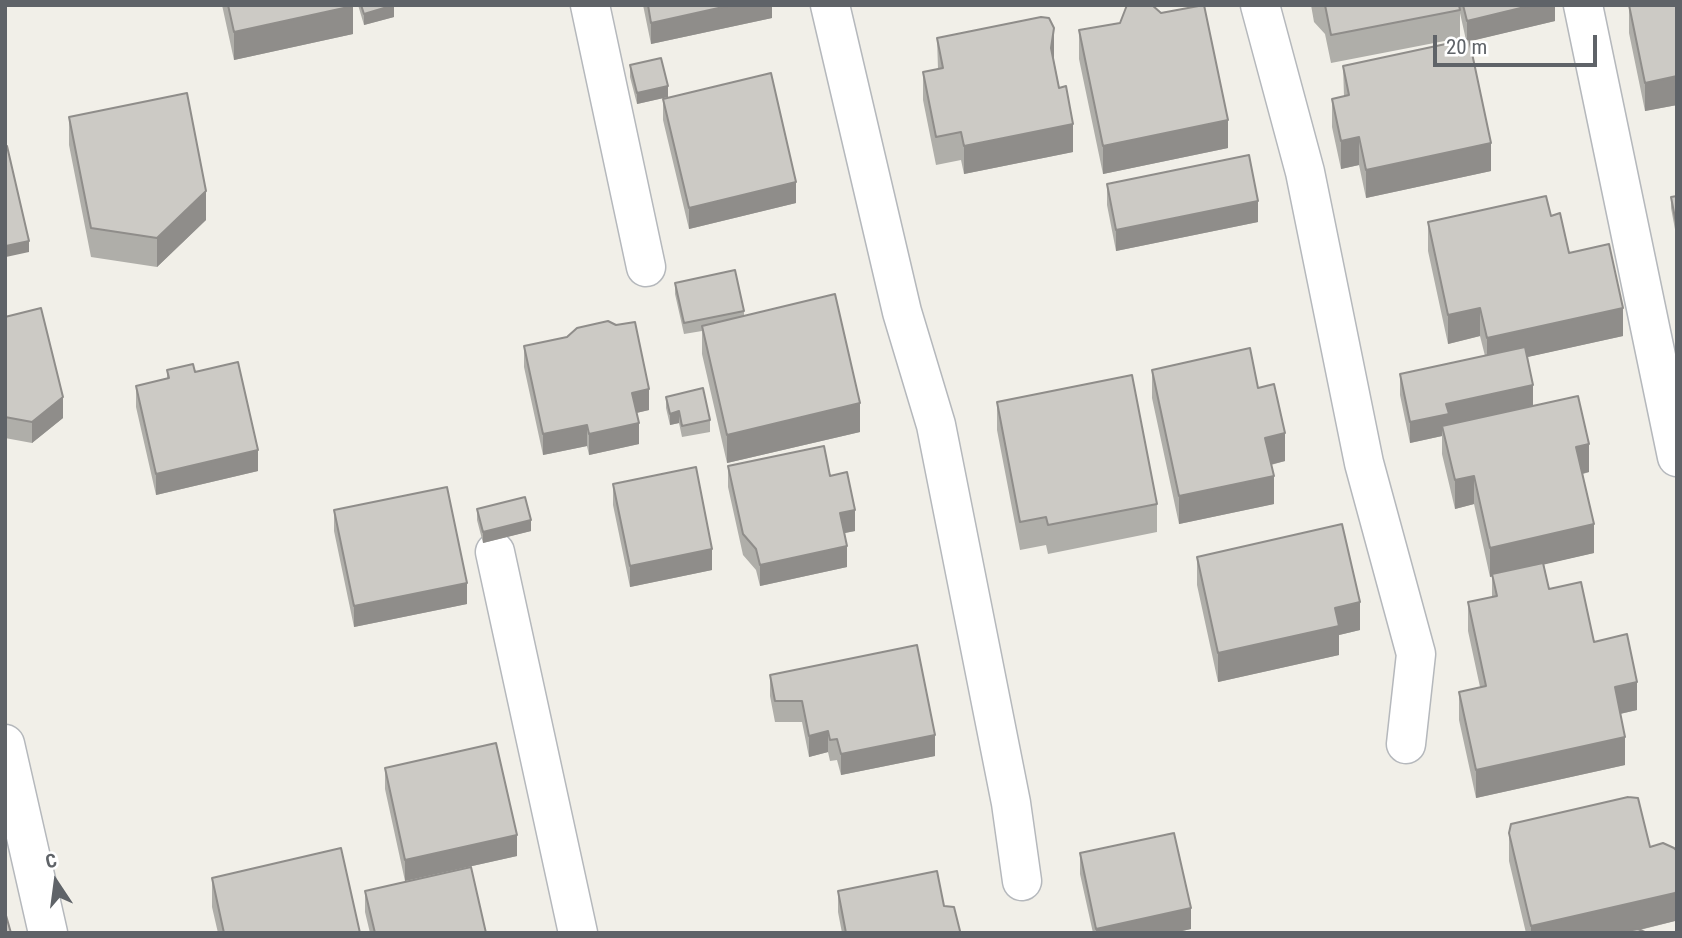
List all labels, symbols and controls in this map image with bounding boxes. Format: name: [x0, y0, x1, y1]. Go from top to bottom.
scale bar: [1437, 21, 1602, 65]
text: 20 m: [1446, 35, 1487, 59]
north arrow: [21, 847, 91, 917]
text: С: [43, 849, 59, 873]

